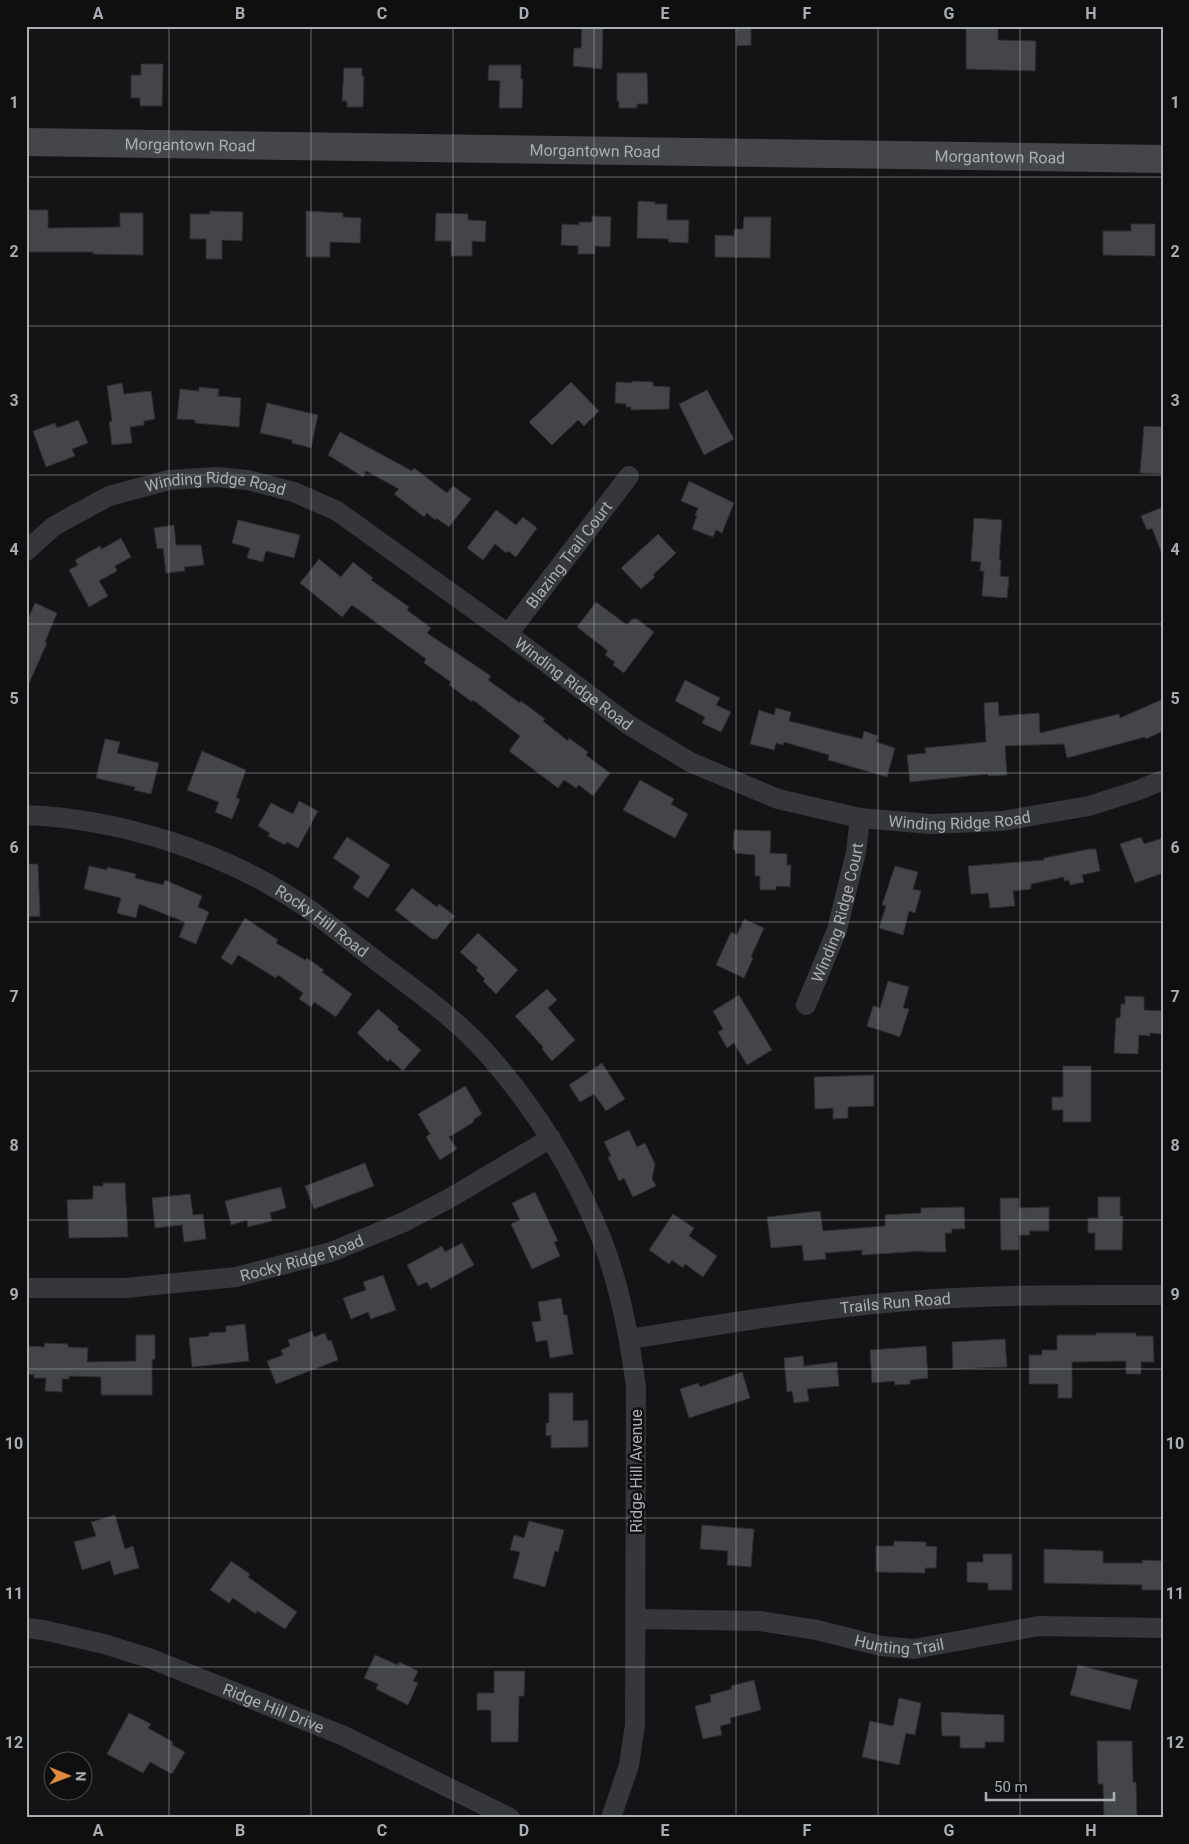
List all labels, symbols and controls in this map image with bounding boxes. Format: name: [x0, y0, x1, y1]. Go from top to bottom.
text: A: [93, 4, 104, 23]
text: B: [235, 4, 245, 23]
text: C: [377, 4, 387, 23]
text: D: [519, 4, 529, 23]
text: E: [661, 4, 670, 23]
text: F: [803, 4, 812, 23]
text: G: [944, 4, 955, 23]
text: H: [1085, 4, 1097, 23]
text: 1: [9, 93, 19, 112]
text: 1: [1170, 93, 1180, 112]
street label: Morgantown Road: [125, 134, 255, 155]
street label: Morgantown Road: [529, 140, 660, 161]
street label: Morgantown Road: [934, 146, 1065, 167]
text: 2: [9, 242, 19, 261]
text: 2: [1170, 242, 1180, 261]
text: 3: [9, 391, 19, 410]
text: 3: [1170, 391, 1180, 410]
street label: Winding Ridge Road: [143, 468, 288, 499]
street label: Blazing Trail Court: [522, 497, 616, 612]
text: 4: [9, 540, 19, 559]
text: 4: [1170, 540, 1180, 559]
street label: Winding Ridge Road: [511, 633, 636, 734]
text: 5: [9, 689, 19, 708]
text: 5: [1170, 689, 1180, 708]
street label: Winding Ridge Road: [888, 807, 1032, 834]
text: 6: [9, 838, 19, 857]
text: 6: [1170, 838, 1180, 857]
street label: Winding Ridge Court: [807, 842, 867, 985]
street label: Rocky Hill Road: [272, 880, 372, 961]
text: 7: [9, 987, 19, 1006]
text: 7: [1170, 987, 1180, 1006]
text: 8: [9, 1136, 19, 1155]
text: 8: [1170, 1136, 1180, 1155]
street label: Rocky Ridge Road: [238, 1230, 366, 1285]
text: 9: [9, 1285, 19, 1304]
text: 9: [1170, 1285, 1180, 1304]
street label: Trails Run Road: [839, 1289, 951, 1317]
street label: Ridge Hill Avenue: [627, 1409, 646, 1533]
text: 10: [5, 1434, 23, 1453]
text: 10: [1166, 1434, 1184, 1453]
text: 11: [5, 1584, 23, 1603]
text: 11: [1166, 1584, 1184, 1603]
street label: Hunting Trail: [853, 1630, 946, 1658]
street label: Ridge Hill Drive: [220, 1679, 327, 1737]
text: 12: [5, 1733, 23, 1752]
text: 12: [1166, 1733, 1184, 1752]
north arrow: [42, 1752, 92, 1802]
scale bar: [986, 1769, 1114, 1801]
text: N: [73, 1771, 89, 1781]
text: 50 m: [994, 1778, 1028, 1796]
text: A: [93, 1821, 104, 1840]
text: B: [235, 1821, 245, 1840]
text: C: [377, 1821, 387, 1840]
text: D: [519, 1821, 529, 1840]
text: E: [661, 1821, 670, 1840]
text: F: [803, 1821, 812, 1840]
text: G: [944, 1821, 955, 1840]
text: H: [1085, 1821, 1097, 1840]

